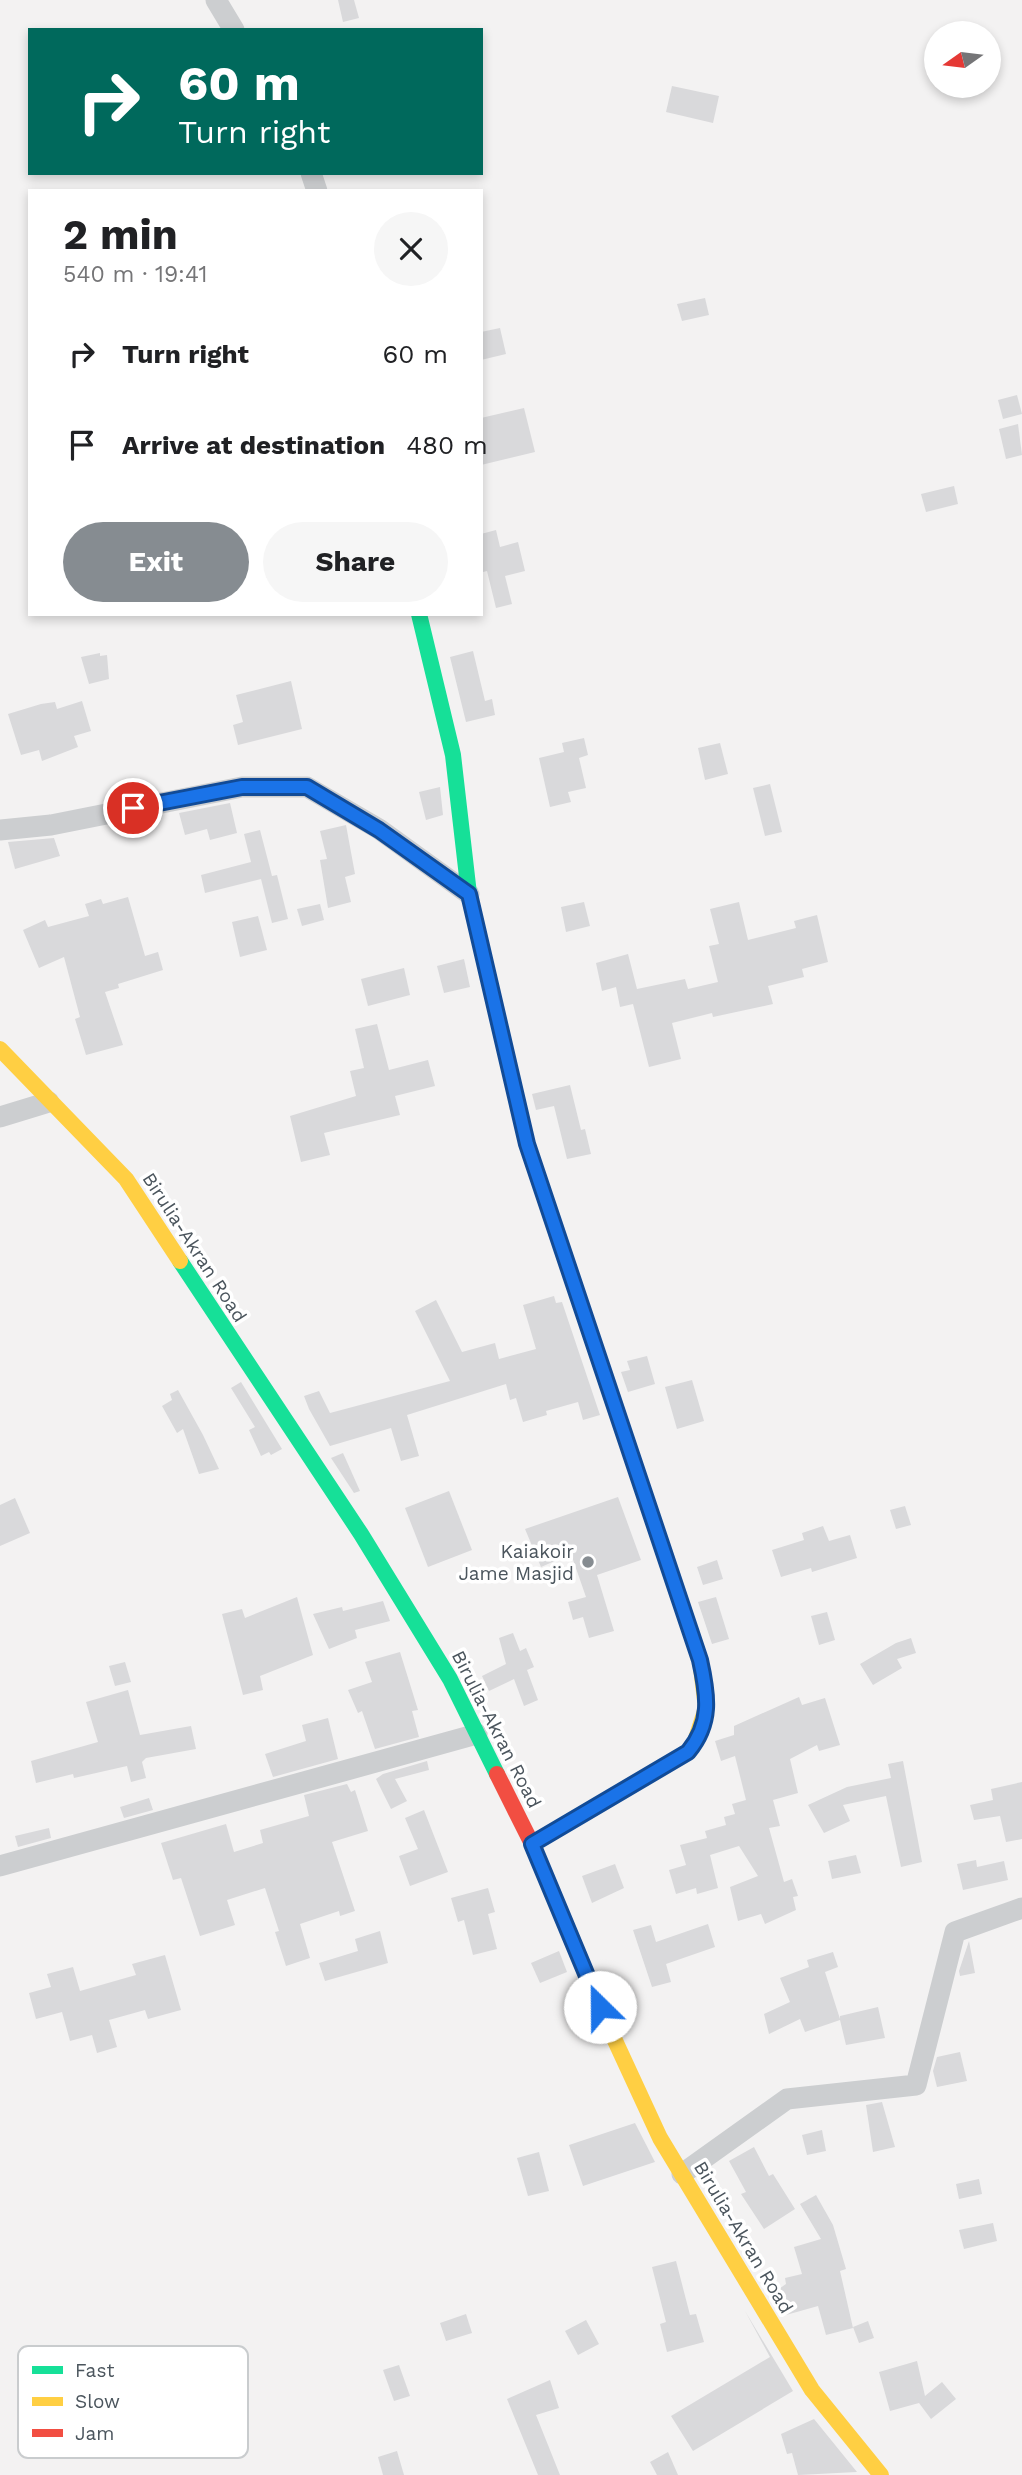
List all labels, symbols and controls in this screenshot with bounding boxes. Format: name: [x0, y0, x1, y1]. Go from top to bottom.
north arrow: [924, 21, 1001, 98]
map controls: [924, 21, 1001, 98]
text: 60 m: [178, 54, 300, 112]
icon: right: [63, 56, 154, 147]
text: Turn right: [178, 113, 330, 151]
text: 2 min: [63, 210, 178, 259]
button: close: [374, 212, 448, 286]
text: 540 m · 19:41: [63, 261, 208, 288]
icon: right: [63, 335, 101, 373]
text: Turn right: [122, 339, 249, 369]
text: 60 m: [382, 339, 448, 369]
icon: arrive: [63, 426, 101, 464]
text: Arrive at destination: [122, 430, 385, 460]
text: 480 m: [406, 430, 488, 460]
button: Exit: [63, 522, 249, 602]
button: Share: [263, 522, 448, 602]
pin: [103, 778, 163, 838]
icon: arrive: [114, 789, 152, 827]
street label: Birulia-Akran Road: [138, 1168, 252, 1326]
place label: Kaiakoir Jame Masjid: [458, 1540, 574, 1585]
marker: Kaiakoir Jame Masjid: [580, 1554, 596, 1570]
street label: Birulia-Akran Road: [447, 1647, 546, 1812]
position arrow: [563, 1970, 637, 2044]
street label: Birulia-Akran Road: [689, 2157, 798, 2318]
legend: [18, 2346, 248, 2458]
text: Fast: [75, 2359, 114, 2382]
text: Slow: [75, 2390, 120, 2413]
text: Jam: [75, 2422, 114, 2445]

